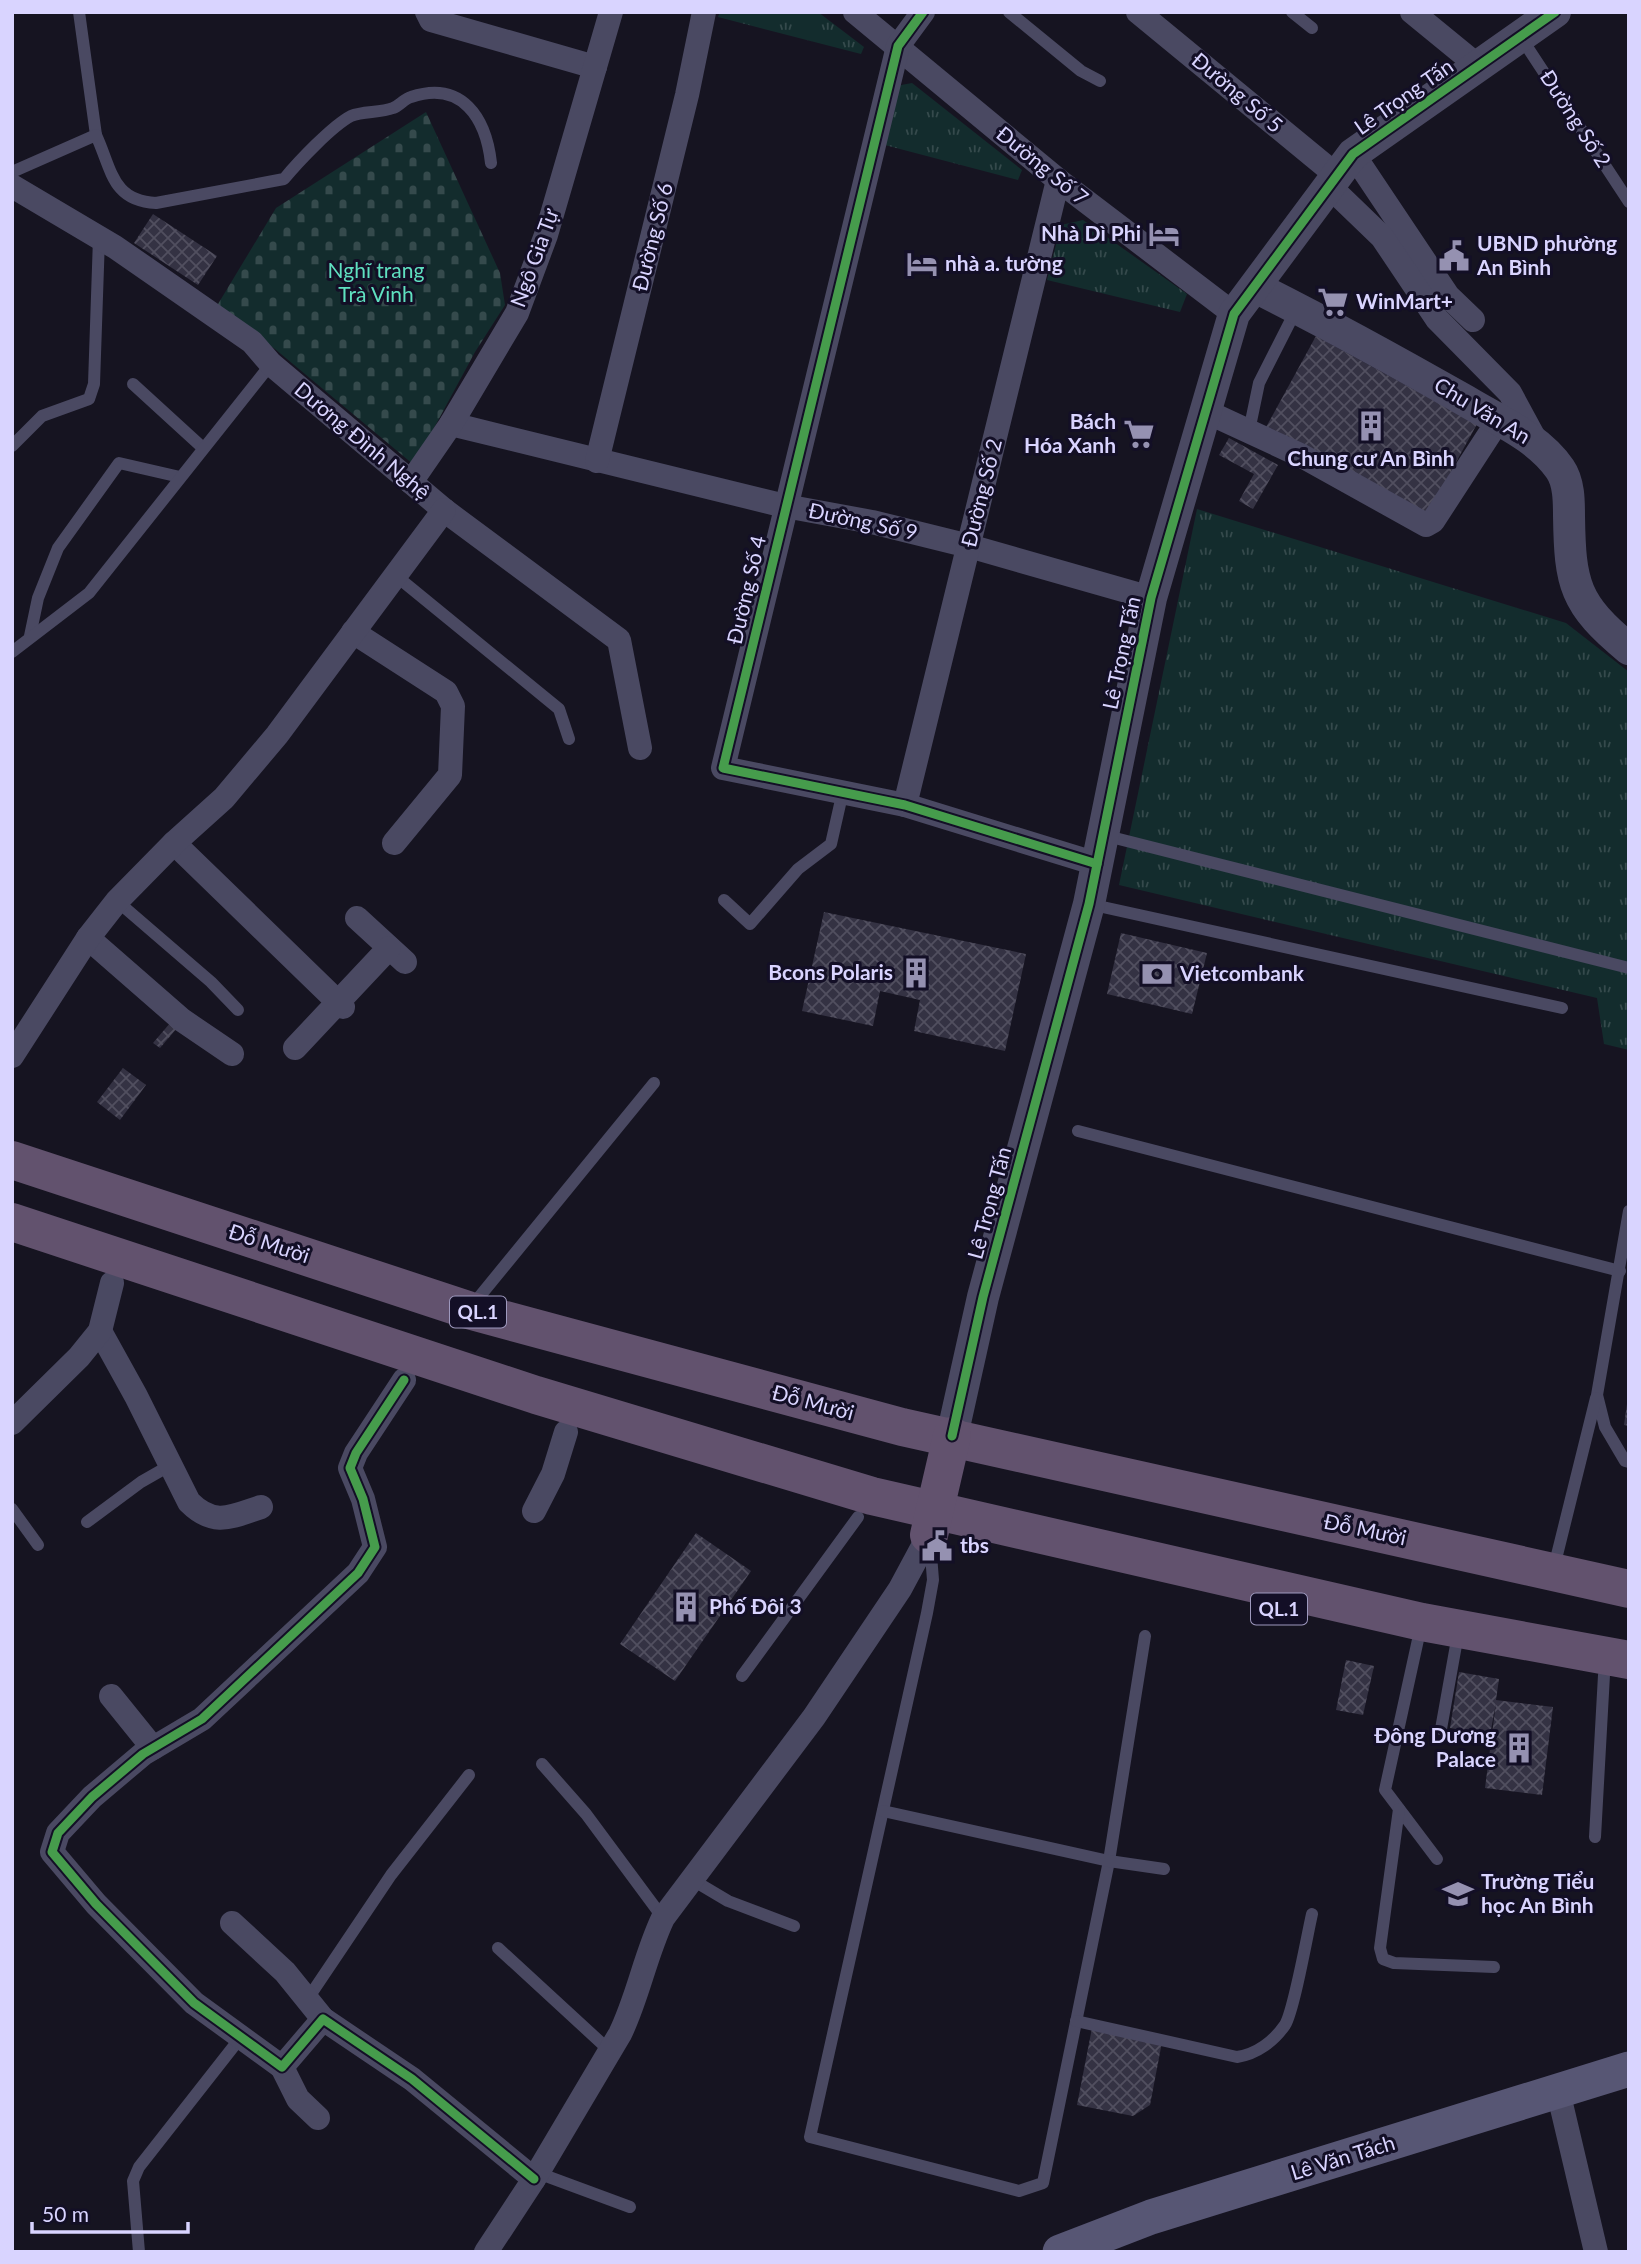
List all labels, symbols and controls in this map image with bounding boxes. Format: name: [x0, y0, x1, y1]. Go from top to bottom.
street label: Đường Số 5: [1187, 47, 1288, 137]
street label: Lê Trọng Tấn: [1349, 53, 1457, 139]
street label: Đường Số 2: [1536, 65, 1617, 171]
street label: Đường Số 7: [992, 120, 1094, 209]
street label: Đường Số 6: [626, 180, 677, 293]
street label: Ngô Gia Tự: [504, 204, 563, 310]
hotel icon: Nhà Dì Phi: [1147, 217, 1181, 251]
place label: Nhà Dì Phi: [1041, 220, 1141, 245]
place label: UBND phường An Bình: [1476, 230, 1617, 279]
public building icon: UBND phường An Bình: [1437, 239, 1471, 273]
hotel icon: nhà a. tường: [905, 247, 939, 281]
place label: nhà a. tường: [945, 250, 1063, 275]
park label: Nghĩ trang Trà Vinh: [328, 257, 424, 306]
supermarket icon: WinMart+: [1316, 285, 1350, 319]
place label: WinMart+: [1356, 288, 1453, 313]
street label: Chu Văn An: [1430, 371, 1535, 448]
street label: Dương Đình Nghệ: [290, 376, 436, 504]
place label: Bách Hóa Xanh: [1024, 408, 1116, 457]
building icon: Chung cư An Bình: [1354, 409, 1388, 443]
supermarket icon: Bách Hóa Xanh: [1122, 417, 1156, 451]
street label: Đường Số 2: [955, 436, 1006, 549]
place label: Chung cư An Bình: [1287, 445, 1455, 470]
street label: Đường Số 9: [807, 497, 920, 544]
street label: Đường Số 4: [721, 533, 770, 646]
street label: Lê Trọng Tấn: [1096, 594, 1145, 712]
building icon: Bcons Polaris: [899, 956, 933, 990]
bank icon: Vietcombank: [1140, 957, 1174, 991]
place label: Bcons Polaris: [768, 959, 893, 984]
place label: Vietcombank: [1179, 960, 1305, 985]
street label: Lê Trọng Tấn: [962, 1144, 1016, 1261]
street label: Đỗ Mười: [226, 1218, 313, 1267]
road number: QL.1: [450, 1296, 506, 1328]
street label: Đỗ Mười: [770, 1379, 857, 1424]
street label: Đỗ Mười: [1322, 1508, 1409, 1549]
public building icon: tbs: [920, 1529, 954, 1563]
place label: tbs: [960, 1532, 989, 1557]
building icon: Phố Đôi 3: [669, 1590, 703, 1624]
place label: Phố Đôi 3: [709, 1593, 802, 1618]
road number: QL.1: [1251, 1594, 1307, 1624]
place label: Đông Dương Palace: [1373, 1722, 1496, 1771]
building icon: Đông Dương Palace: [1502, 1731, 1536, 1765]
place label: Trường Tiểu học An Bình: [1481, 1868, 1594, 1917]
school or university icon: Trường Tiểu học An Bình: [1441, 1877, 1475, 1911]
street label: Lê Văn Tách: [1287, 2129, 1398, 2184]
scale bar: [32, 2190, 187, 2234]
text: 50 m: [42, 2201, 89, 2226]

